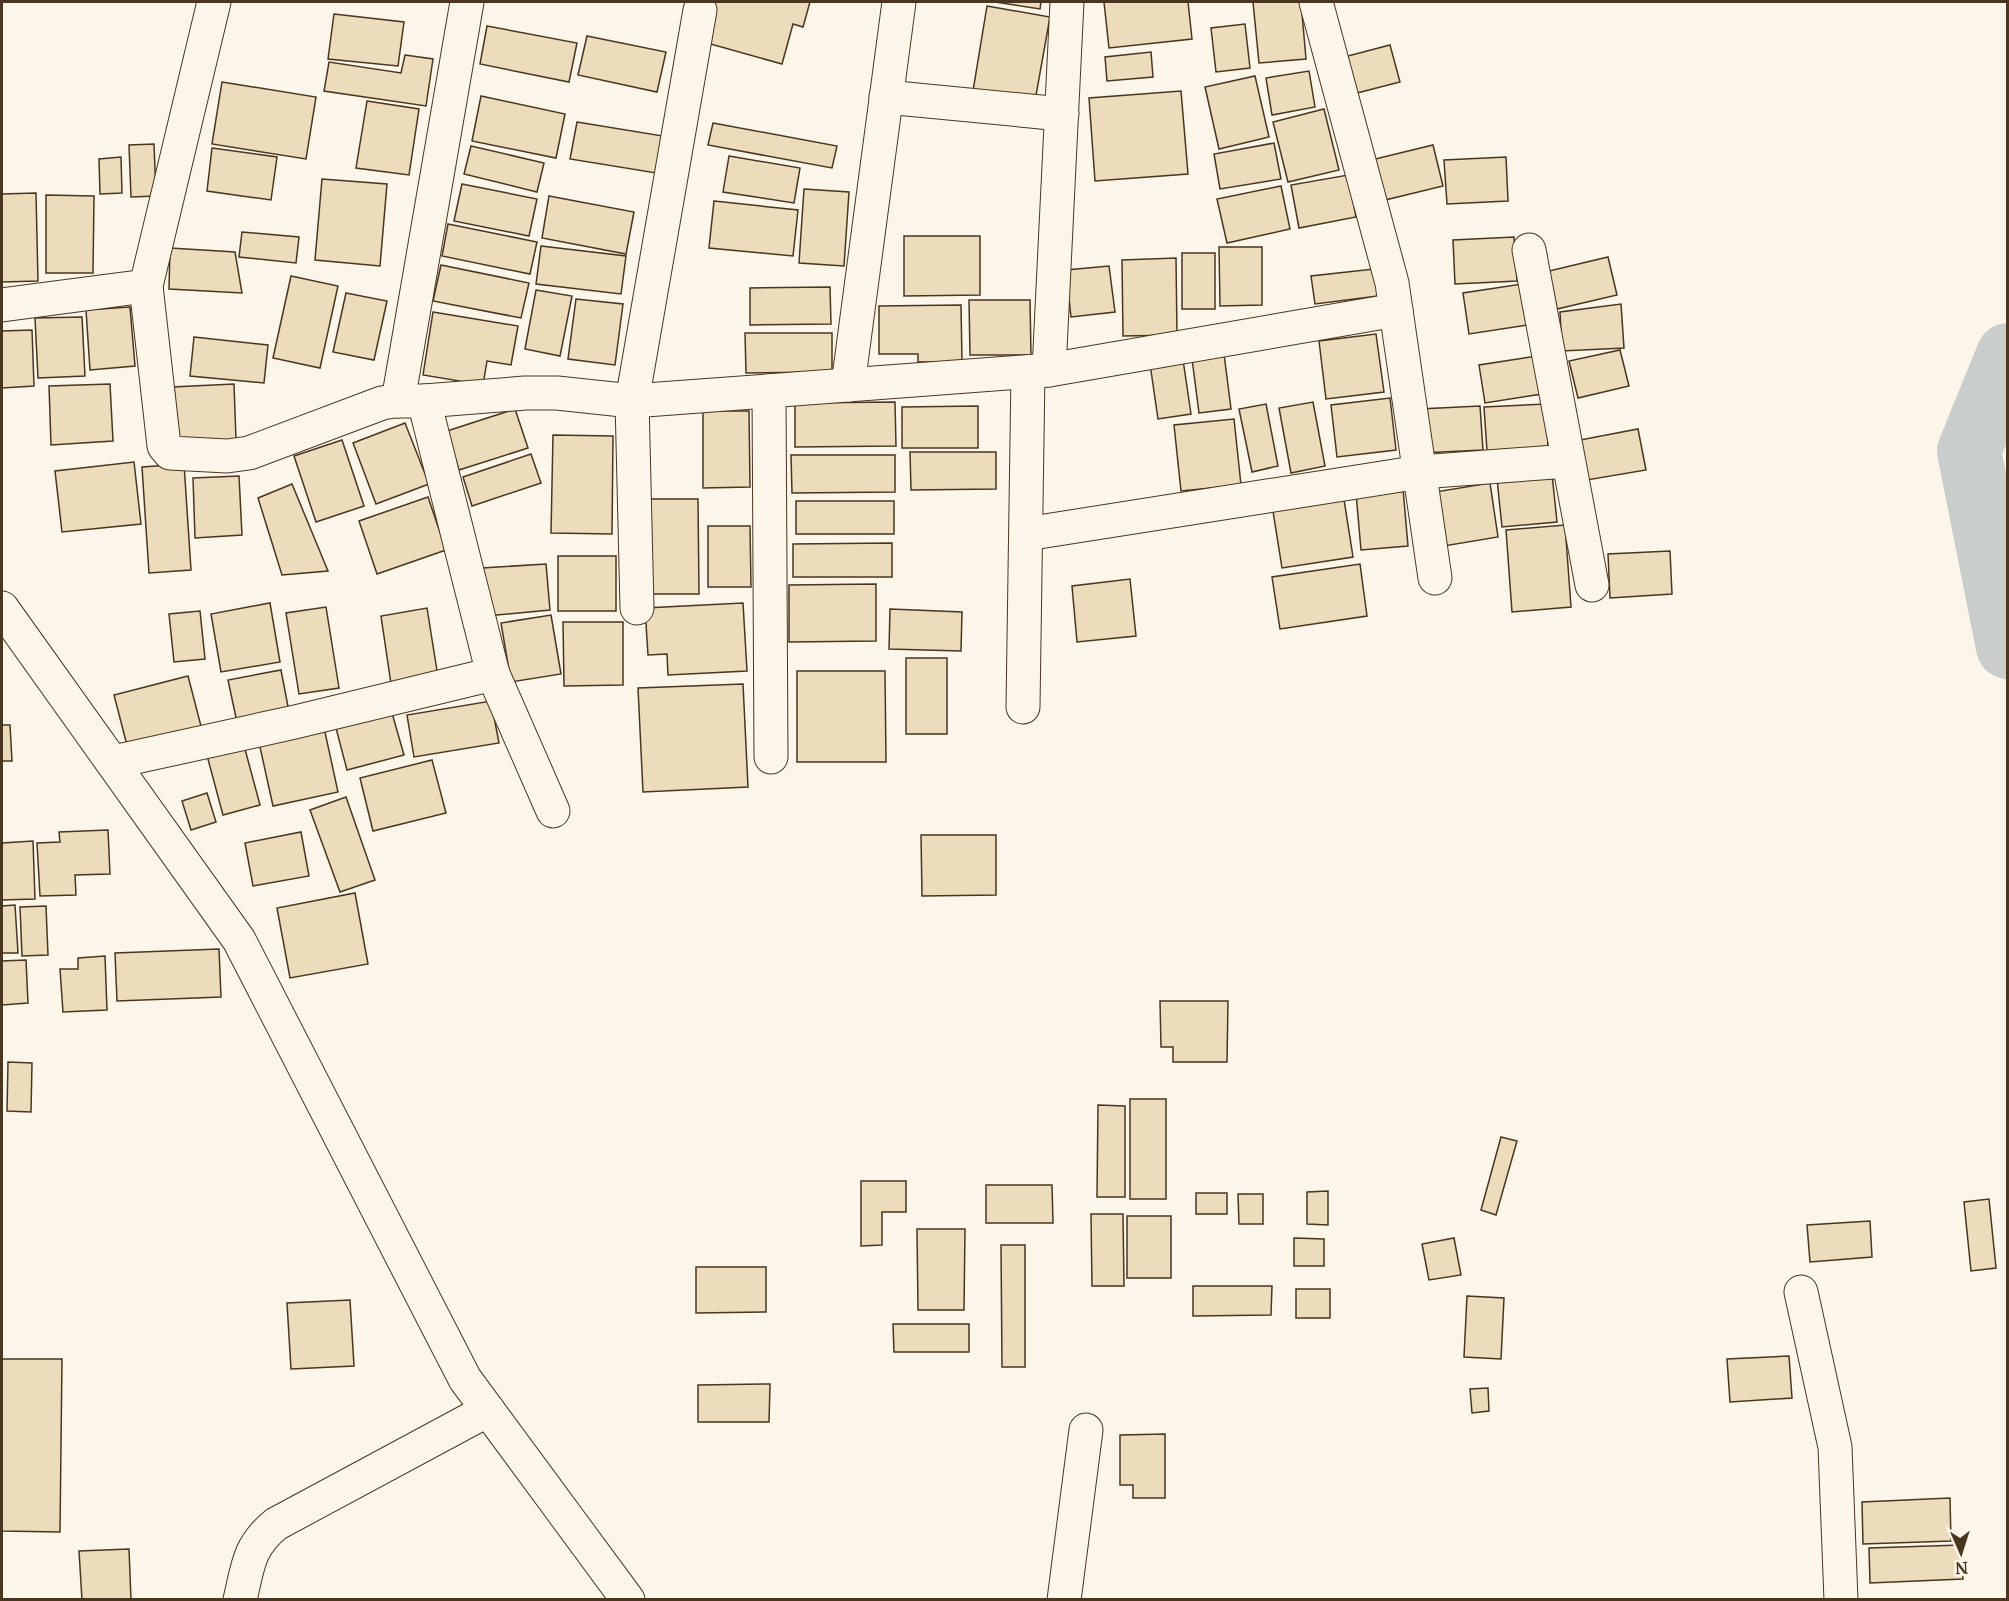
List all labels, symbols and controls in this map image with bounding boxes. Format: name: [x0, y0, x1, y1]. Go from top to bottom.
north arrow: [1931, 1523, 1991, 1583]
text: N: [1955, 1558, 1969, 1578]

